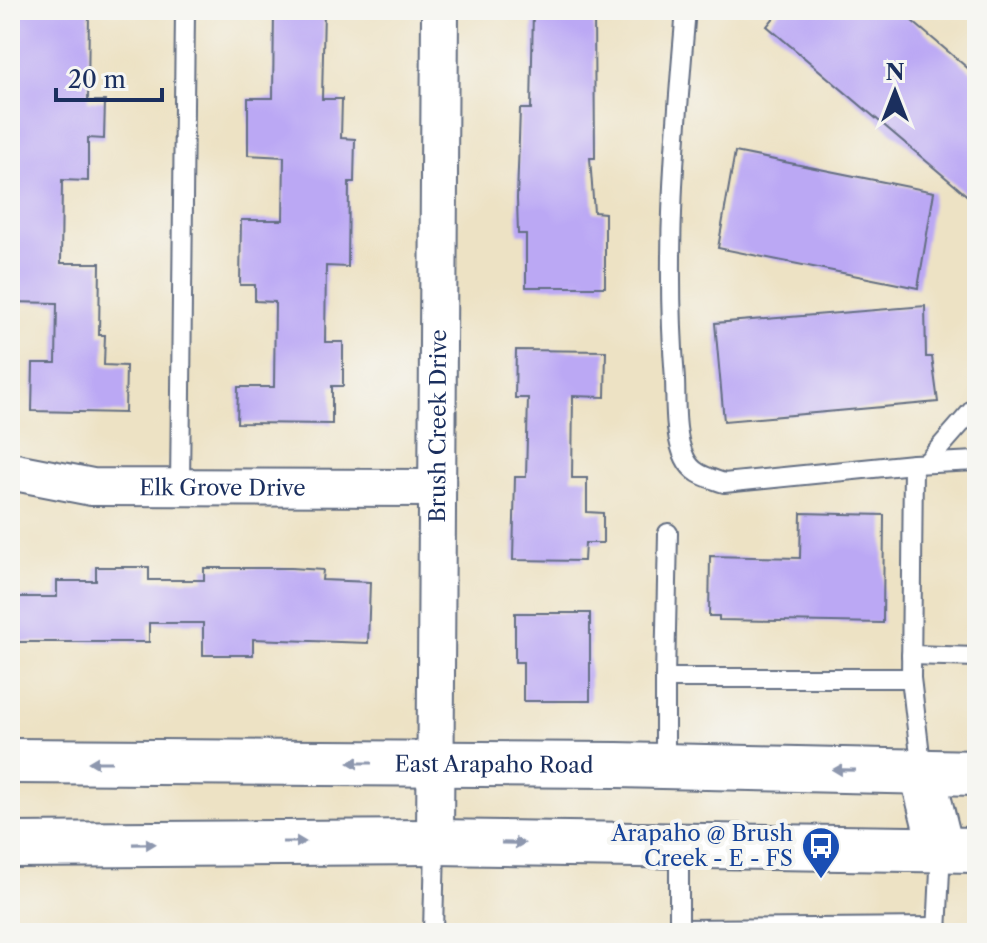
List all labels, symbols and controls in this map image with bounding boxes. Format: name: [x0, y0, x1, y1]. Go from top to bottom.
scale bar: [56, 52, 162, 102]
north arrow: [855, 52, 935, 132]
text: N: [885, 59, 905, 86]
text: 20 m: [68, 65, 126, 94]
street label: Brush Creek Drive: [424, 329, 452, 523]
street label: Elk Grove Drive: [139, 474, 306, 502]
street label: East Arapaho Road: [394, 751, 594, 779]
one-way arrow: [87, 756, 112, 768]
one-way arrow: [347, 757, 372, 769]
one-way arrow: [831, 763, 856, 776]
place label: Arapaho @ Brush Creek - E - FS: [610, 820, 793, 872]
bus stop icon: Arapaho @ Brush Creek - E - FS: [800, 825, 842, 880]
one-way arrow: [282, 836, 307, 849]
one-way arrow: [132, 837, 157, 850]
one-way arrow: [501, 837, 526, 849]

